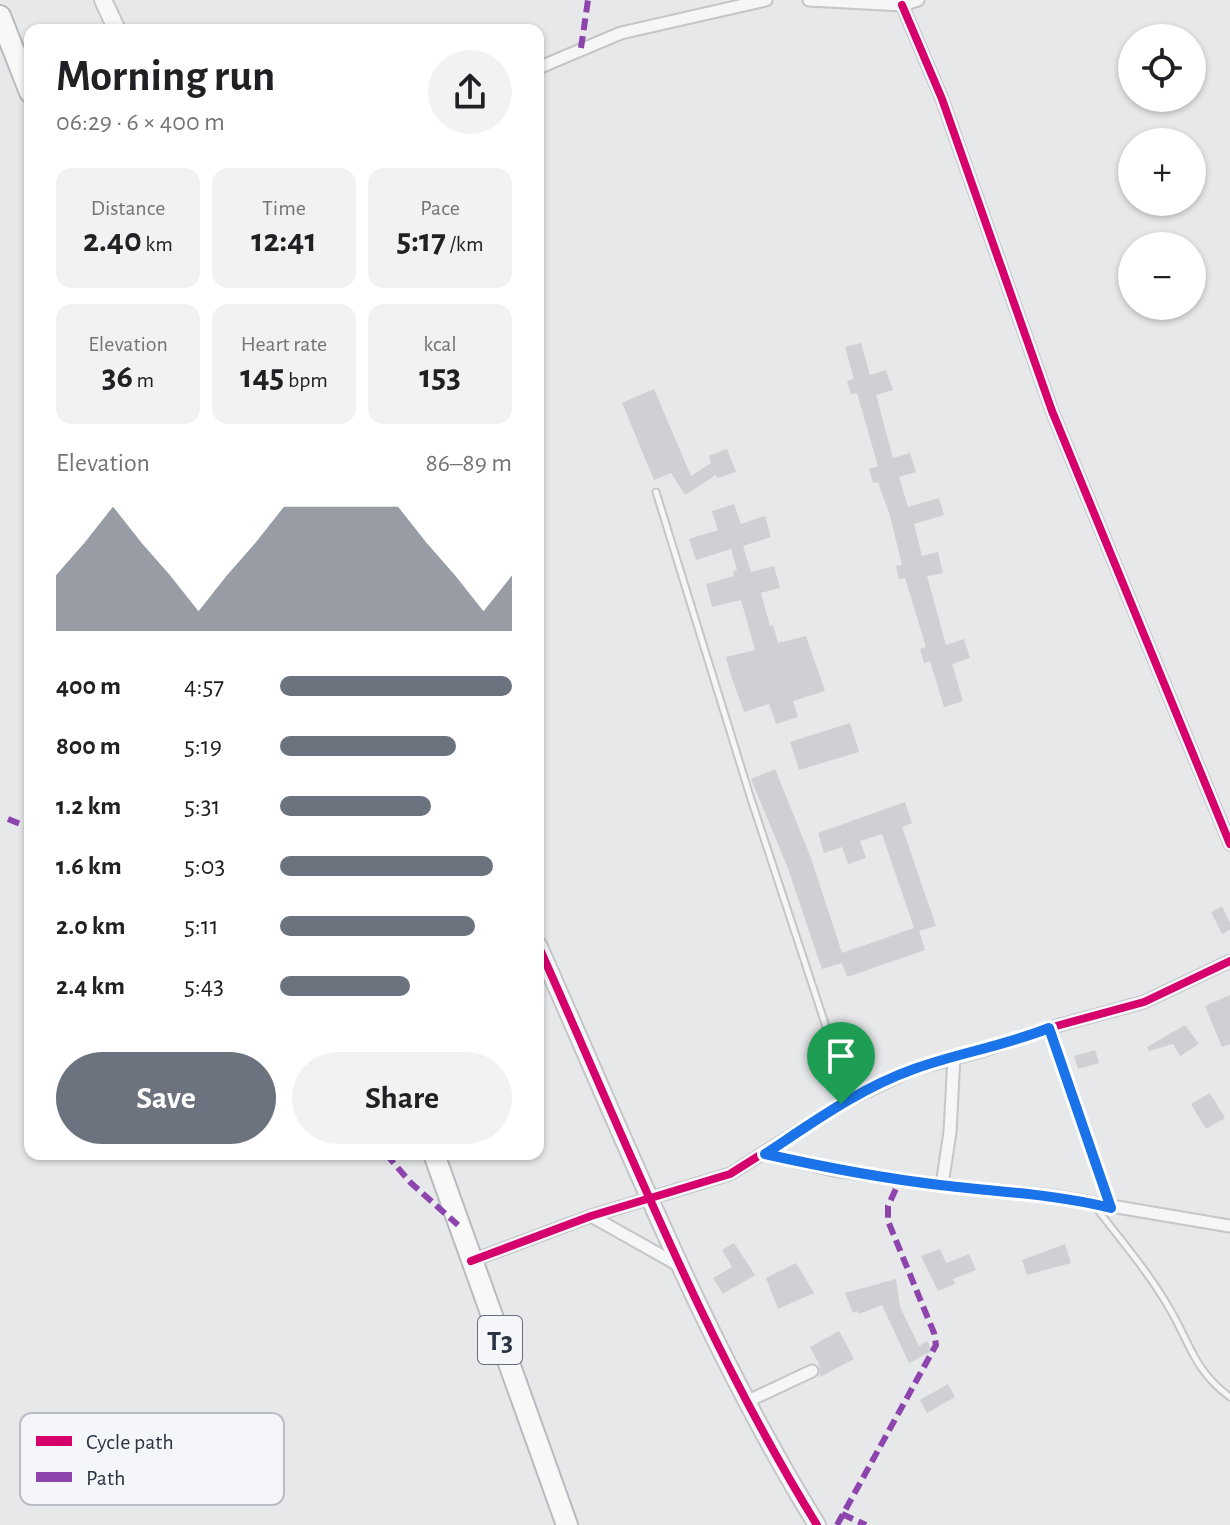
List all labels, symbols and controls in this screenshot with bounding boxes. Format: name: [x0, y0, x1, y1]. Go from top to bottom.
map controls: [1118, 24, 1206, 320]
button: locate: [1118, 24, 1206, 112]
button: share: [428, 50, 512, 134]
text: Morning run: [56, 55, 275, 99]
text: 06:29 · 6 × 400 m: [56, 109, 225, 135]
button: +: [1118, 128, 1206, 216]
text: Distance: [91, 197, 165, 219]
text: Time: [262, 197, 306, 219]
text: Pace: [420, 197, 460, 219]
text: 2.40: [83, 224, 142, 258]
text: 12:41: [251, 224, 317, 258]
text: 5:17: [397, 224, 446, 258]
button: −: [1118, 232, 1206, 320]
text: km: [142, 233, 173, 255]
text: /km: [446, 233, 483, 255]
text: Elevation: [88, 333, 168, 355]
text: Heart rate: [241, 333, 327, 355]
text: kcal: [423, 333, 457, 355]
text: 36: [102, 360, 133, 394]
text: 145: [240, 360, 284, 394]
text: 153: [419, 360, 461, 394]
text: m: [133, 369, 154, 391]
text: bpm: [284, 369, 328, 391]
text: Elevation: [56, 450, 150, 476]
text: 86–89 m: [425, 450, 512, 476]
text: 400 m: [56, 673, 121, 699]
text: 4:57: [184, 673, 224, 699]
text: 800 m: [56, 733, 121, 759]
text: 5:19: [184, 733, 222, 759]
text: 1.2 km: [56, 793, 121, 819]
text: 5:31: [184, 793, 220, 819]
text: 1.6 km: [56, 853, 122, 879]
text: 5:03: [184, 853, 225, 879]
text: 2.0 km: [56, 913, 126, 939]
text: 5:11: [184, 913, 219, 939]
text: 2.4 km: [56, 973, 125, 999]
text: 5:43: [184, 973, 224, 999]
pin: [807, 1022, 875, 1104]
icon: arrive: [819, 1034, 863, 1078]
button: Save: [56, 1052, 276, 1144]
button: Share: [292, 1052, 512, 1144]
road number: T3: [478, 1316, 522, 1364]
legend: [20, 1413, 284, 1505]
text: Cycle path: [86, 1431, 174, 1453]
text: Path: [86, 1467, 126, 1489]

